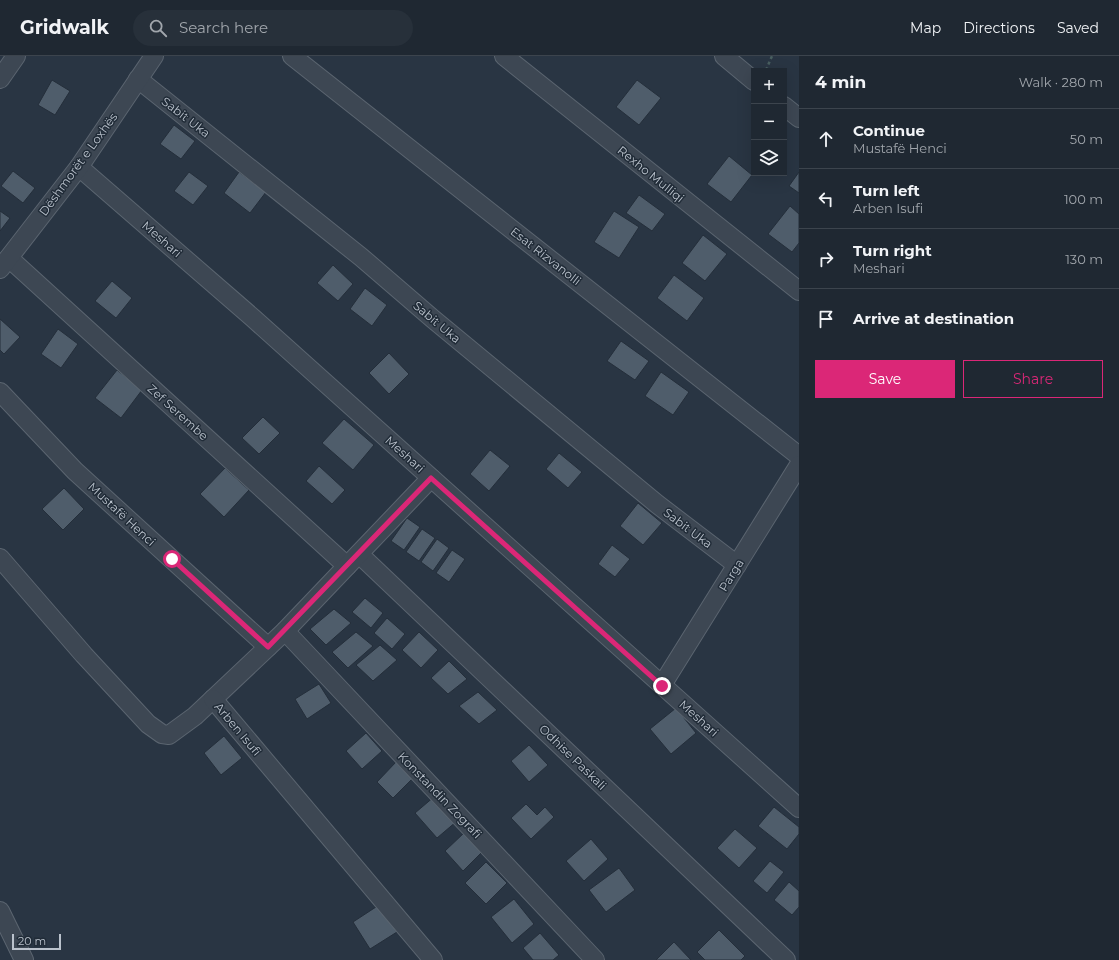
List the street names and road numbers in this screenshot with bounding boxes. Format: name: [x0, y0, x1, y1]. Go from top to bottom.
street label: Sabit Uka: [159, 93, 213, 141]
street label: Dëshmorët e Loxhës: [36, 109, 120, 218]
street label: Rexho Mulliqi: [615, 143, 687, 205]
street label: Meshari: [139, 218, 185, 260]
street label: Esat Rizvanolli: [508, 224, 584, 288]
street label: Sabit Uka: [410, 298, 464, 346]
street label: Zef Serembe: [144, 381, 212, 443]
street label: Meshari: [382, 432, 428, 476]
street label: Mustafë Henci: [85, 479, 159, 549]
street label: Sabit Uka: [661, 505, 715, 551]
street label: Parga: [715, 556, 747, 594]
street label: Meshari: [676, 696, 722, 740]
street label: Arben Isufi: [211, 699, 265, 759]
street label: Odhise Paskali: [536, 721, 610, 793]
street label: Konstandin Zografi: [395, 749, 485, 841]

